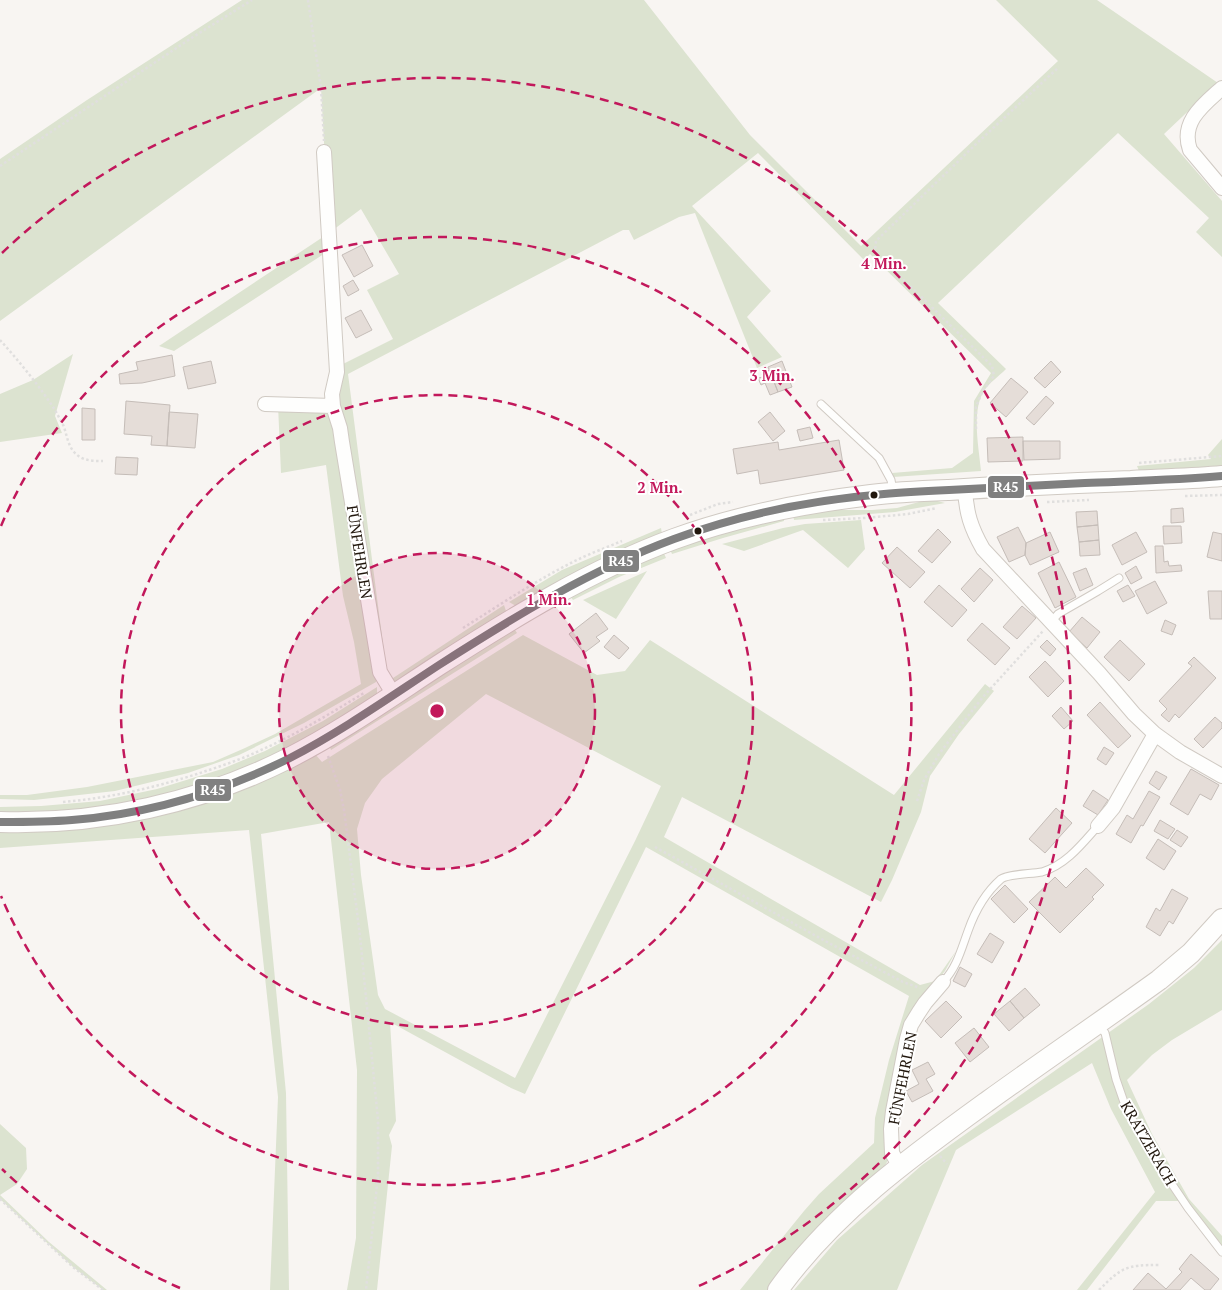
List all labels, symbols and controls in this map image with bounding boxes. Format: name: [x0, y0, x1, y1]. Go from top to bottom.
text: 4 Min.: [861, 253, 907, 273]
text: 3 Min.: [749, 365, 795, 385]
line badge: R45: [987, 475, 1025, 499]
text: 2 Min.: [637, 477, 683, 497]
text: R45: [993, 477, 1019, 496]
unlabelled marker: [869, 490, 879, 500]
street label: FÜNFEHRLEN: [343, 504, 377, 600]
unlabelled marker: [693, 526, 703, 536]
line badge: R45: [602, 549, 640, 573]
text: R45: [608, 551, 634, 570]
text: 1 Min.: [526, 589, 572, 609]
centre of rings: [428, 702, 446, 720]
line badge: R45: [194, 778, 232, 802]
text: R45: [200, 780, 226, 799]
street label: FÜNFEHRLEN: [883, 1030, 921, 1126]
street label: KRATZERACH: [1117, 1097, 1181, 1189]

